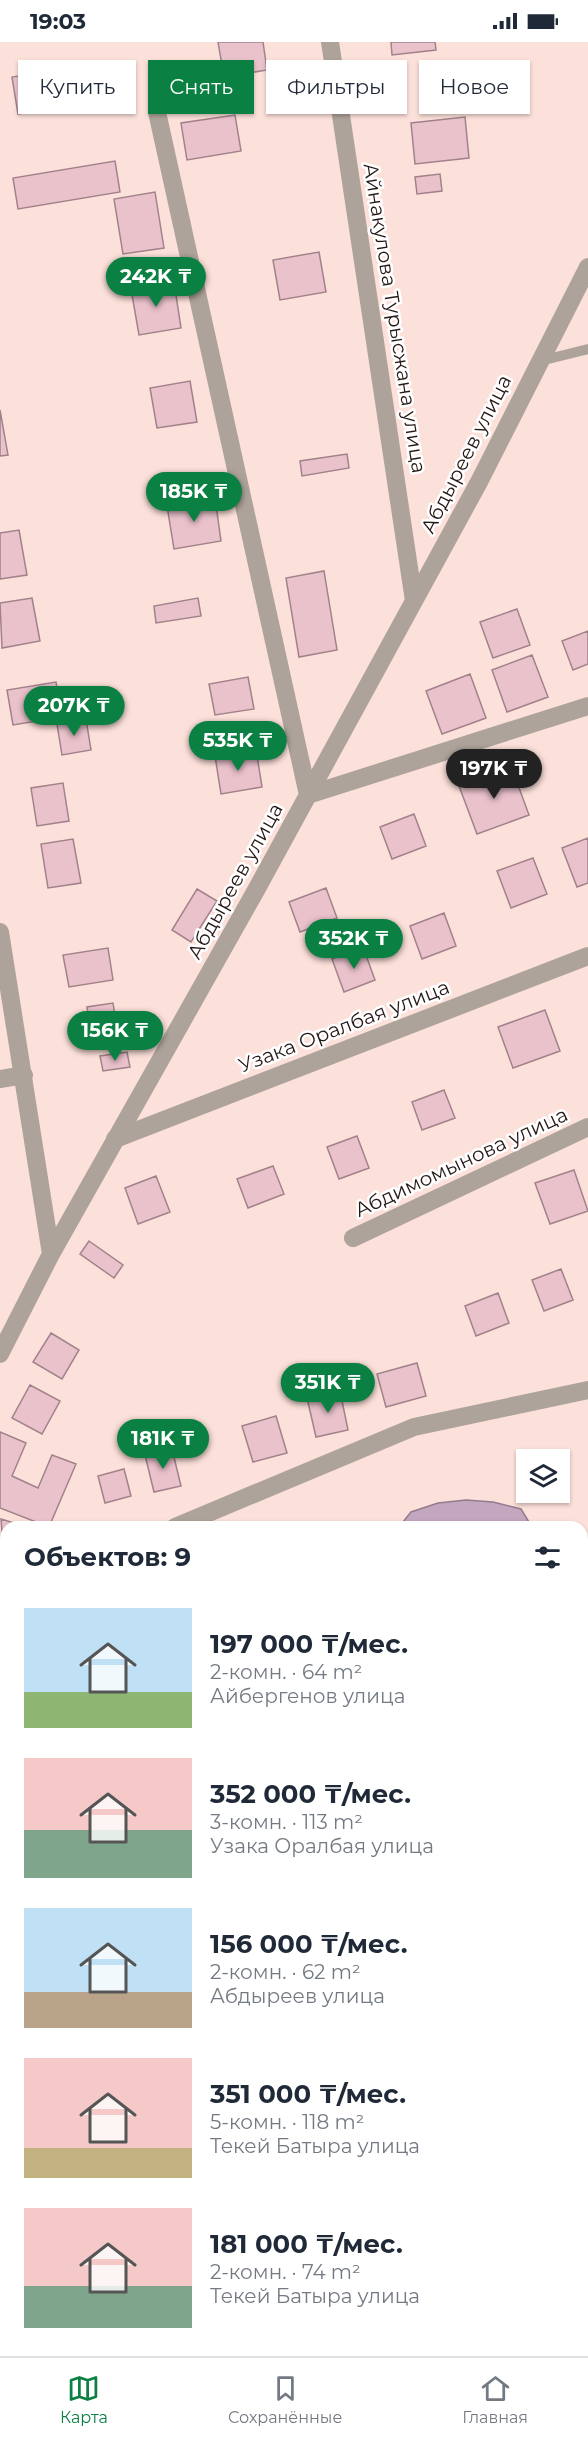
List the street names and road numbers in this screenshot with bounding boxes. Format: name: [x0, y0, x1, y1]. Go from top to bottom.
street label: Айнакулова Турысжана улица: [359, 161, 431, 475]
street label: Абдыреев улица: [416, 371, 516, 537]
street label: Абдыреев улица: [182, 799, 288, 963]
street label: Узака Оралбая улица: [235, 975, 453, 1077]
street label: Абдимомынова улица: [351, 1102, 571, 1222]

